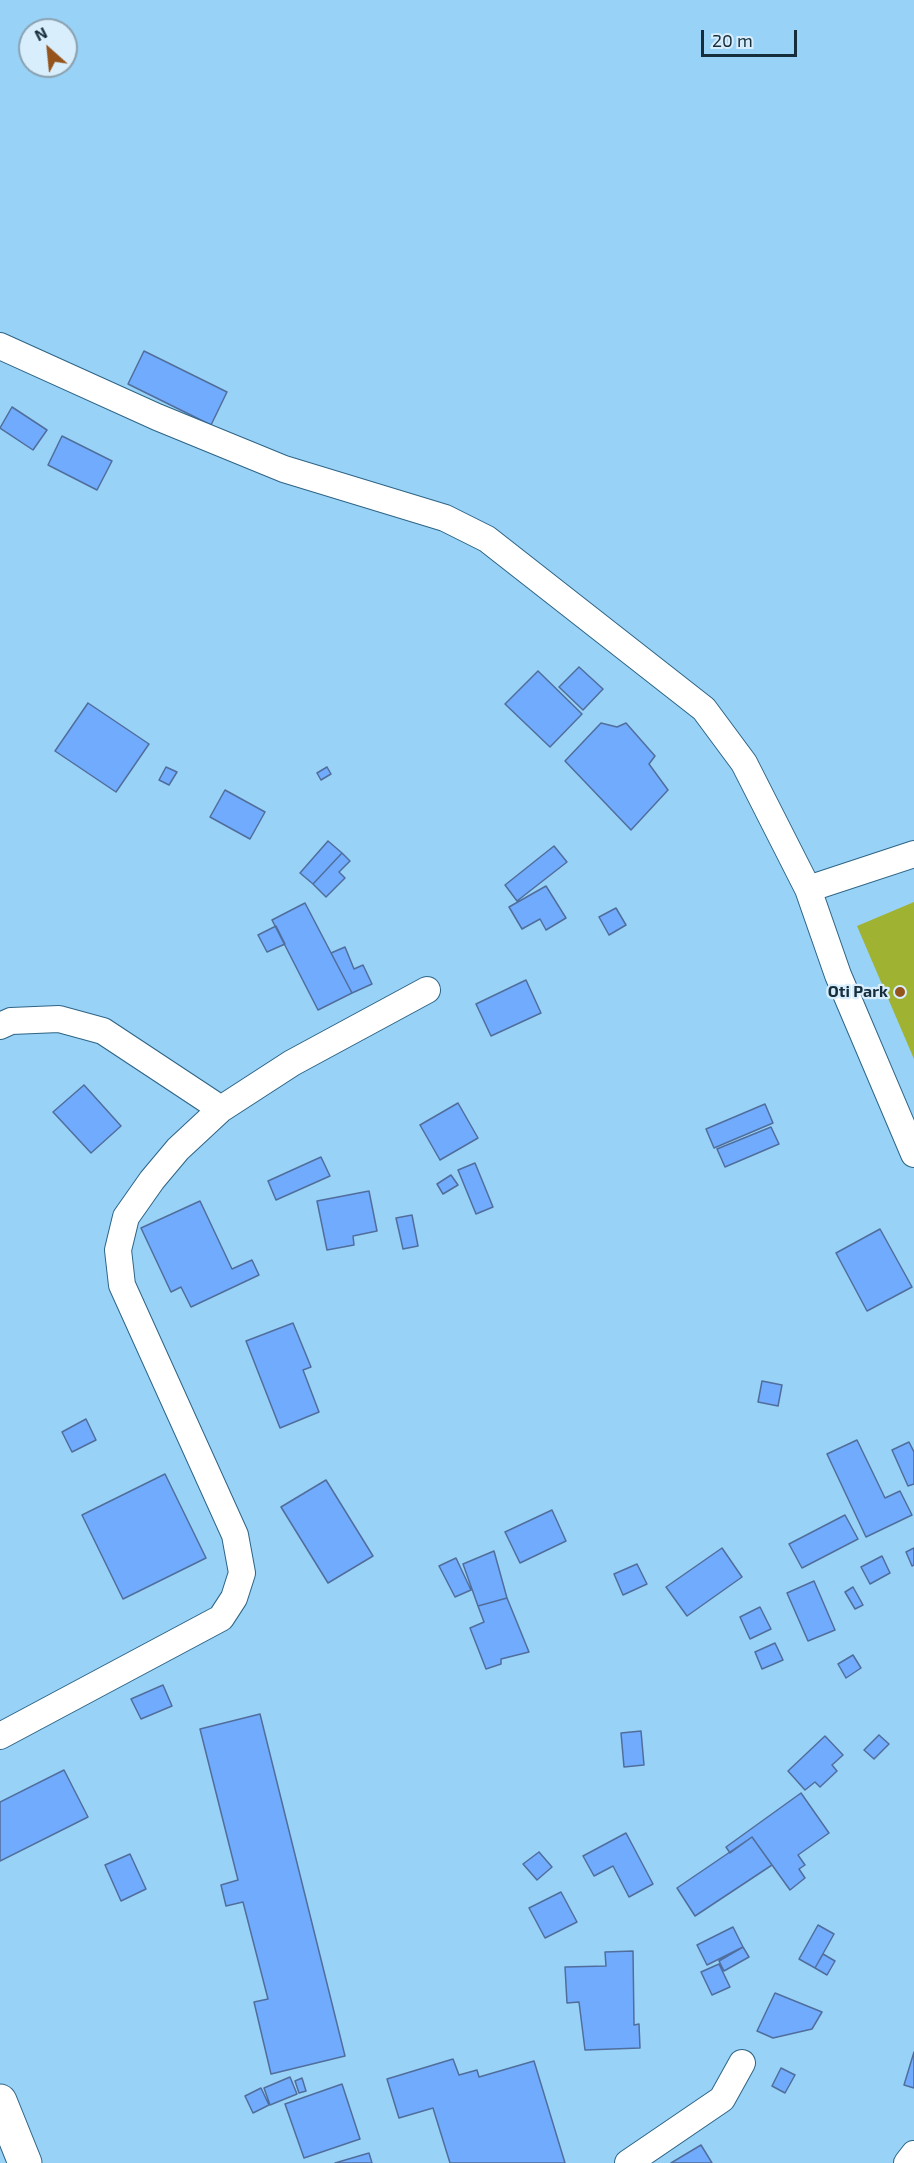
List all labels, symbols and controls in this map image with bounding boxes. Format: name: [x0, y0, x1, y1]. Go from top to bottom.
north arrow: [18, 18, 78, 78]
scale bar: [704, 18, 800, 56]
text: N: [31, 22, 50, 44]
text: 20 m: [712, 29, 753, 51]
place label: Oti Park: [828, 982, 888, 1002]
marker: Oti Park: [893, 985, 907, 999]

